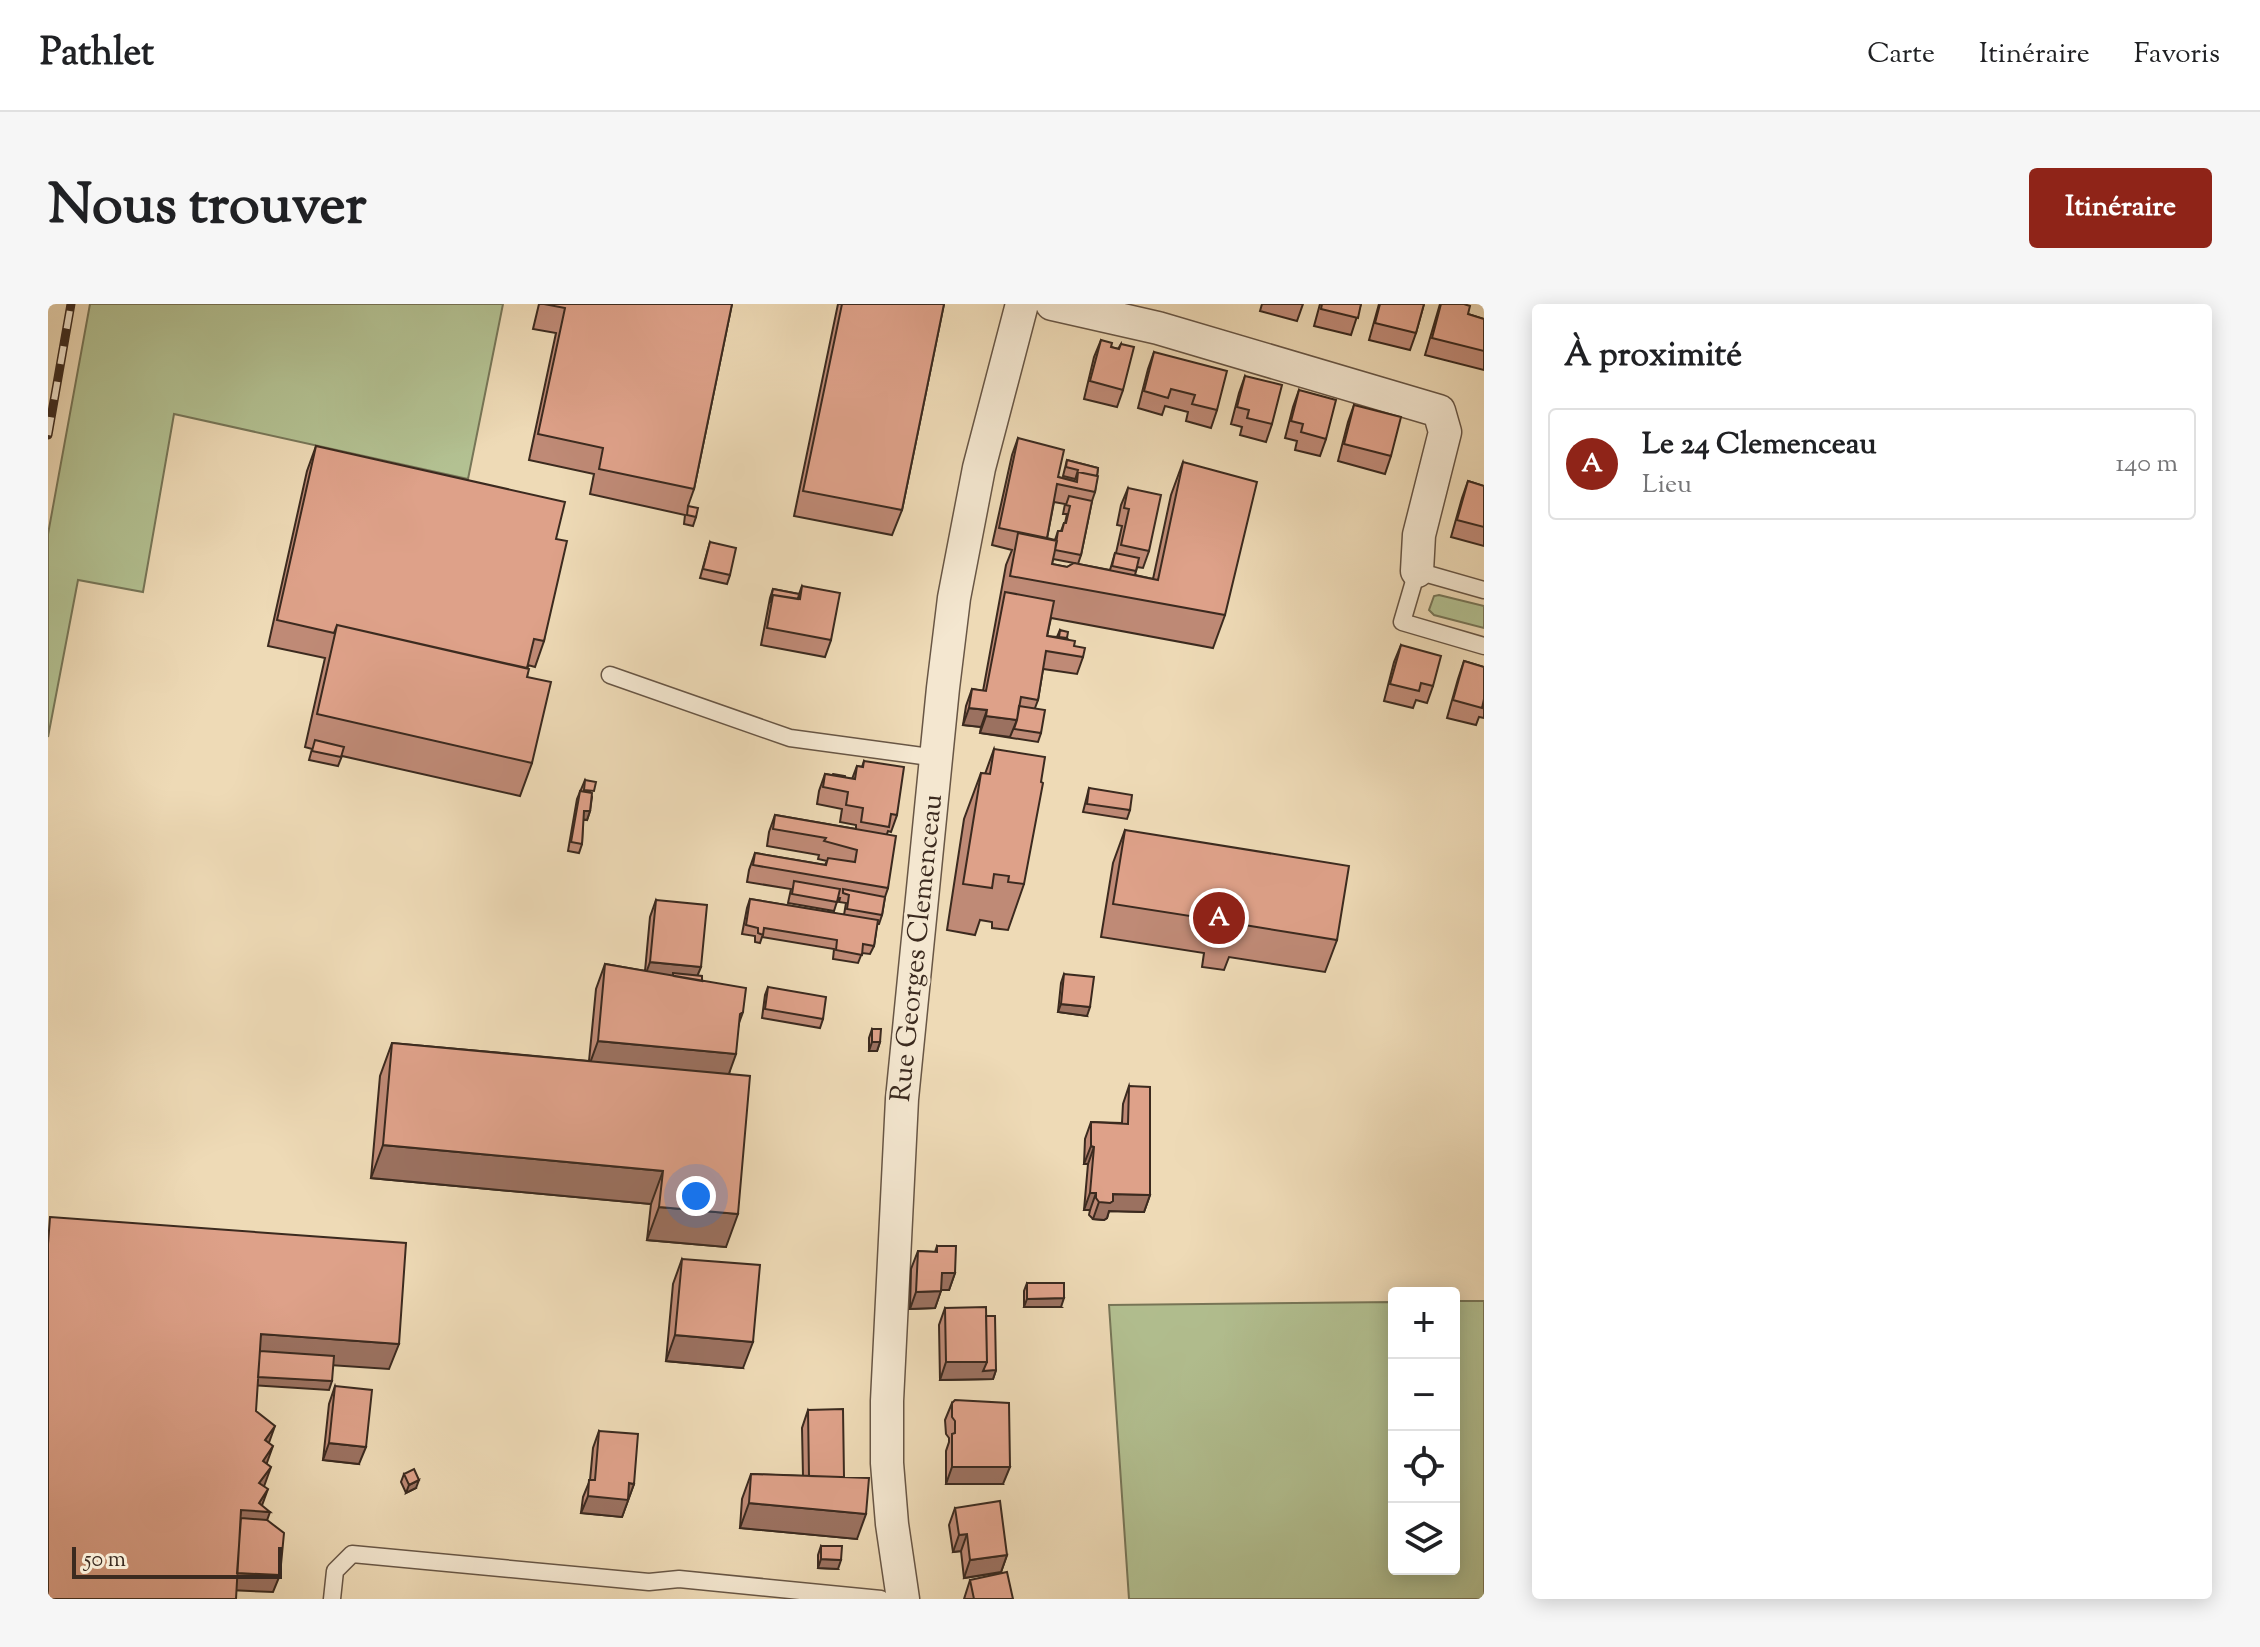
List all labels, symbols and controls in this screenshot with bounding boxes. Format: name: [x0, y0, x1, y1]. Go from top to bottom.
text: Pathlet: [40, 28, 154, 82]
text: Carte: [1867, 35, 1935, 75]
text: Itinéraire: [1979, 35, 2090, 75]
text: Favoris: [2134, 35, 2220, 75]
text: Nous trouver: [48, 168, 367, 249]
button: Itinéraire: [2029, 168, 2212, 248]
text: À proximité: [1564, 332, 1742, 381]
text: Le 24 Clemenceau: [1642, 424, 1876, 467]
text: A: [1581, 446, 1603, 483]
text: 140 m: [2115, 446, 2178, 483]
text: Lieu: [1642, 467, 1692, 504]
street label: Rue Georges Clemenceau: [882, 792, 954, 1104]
pin: A: [1193, 888, 1245, 948]
your location: [676, 1176, 716, 1216]
map controls: [1388, 1287, 1460, 1575]
button: +: [1388, 1287, 1460, 1359]
button: −: [1388, 1359, 1460, 1431]
button: locate: [1388, 1431, 1460, 1503]
button: layers: [1388, 1503, 1460, 1575]
scale bar: [72, 1543, 282, 1579]
text: 50 m: [84, 1545, 126, 1577]

